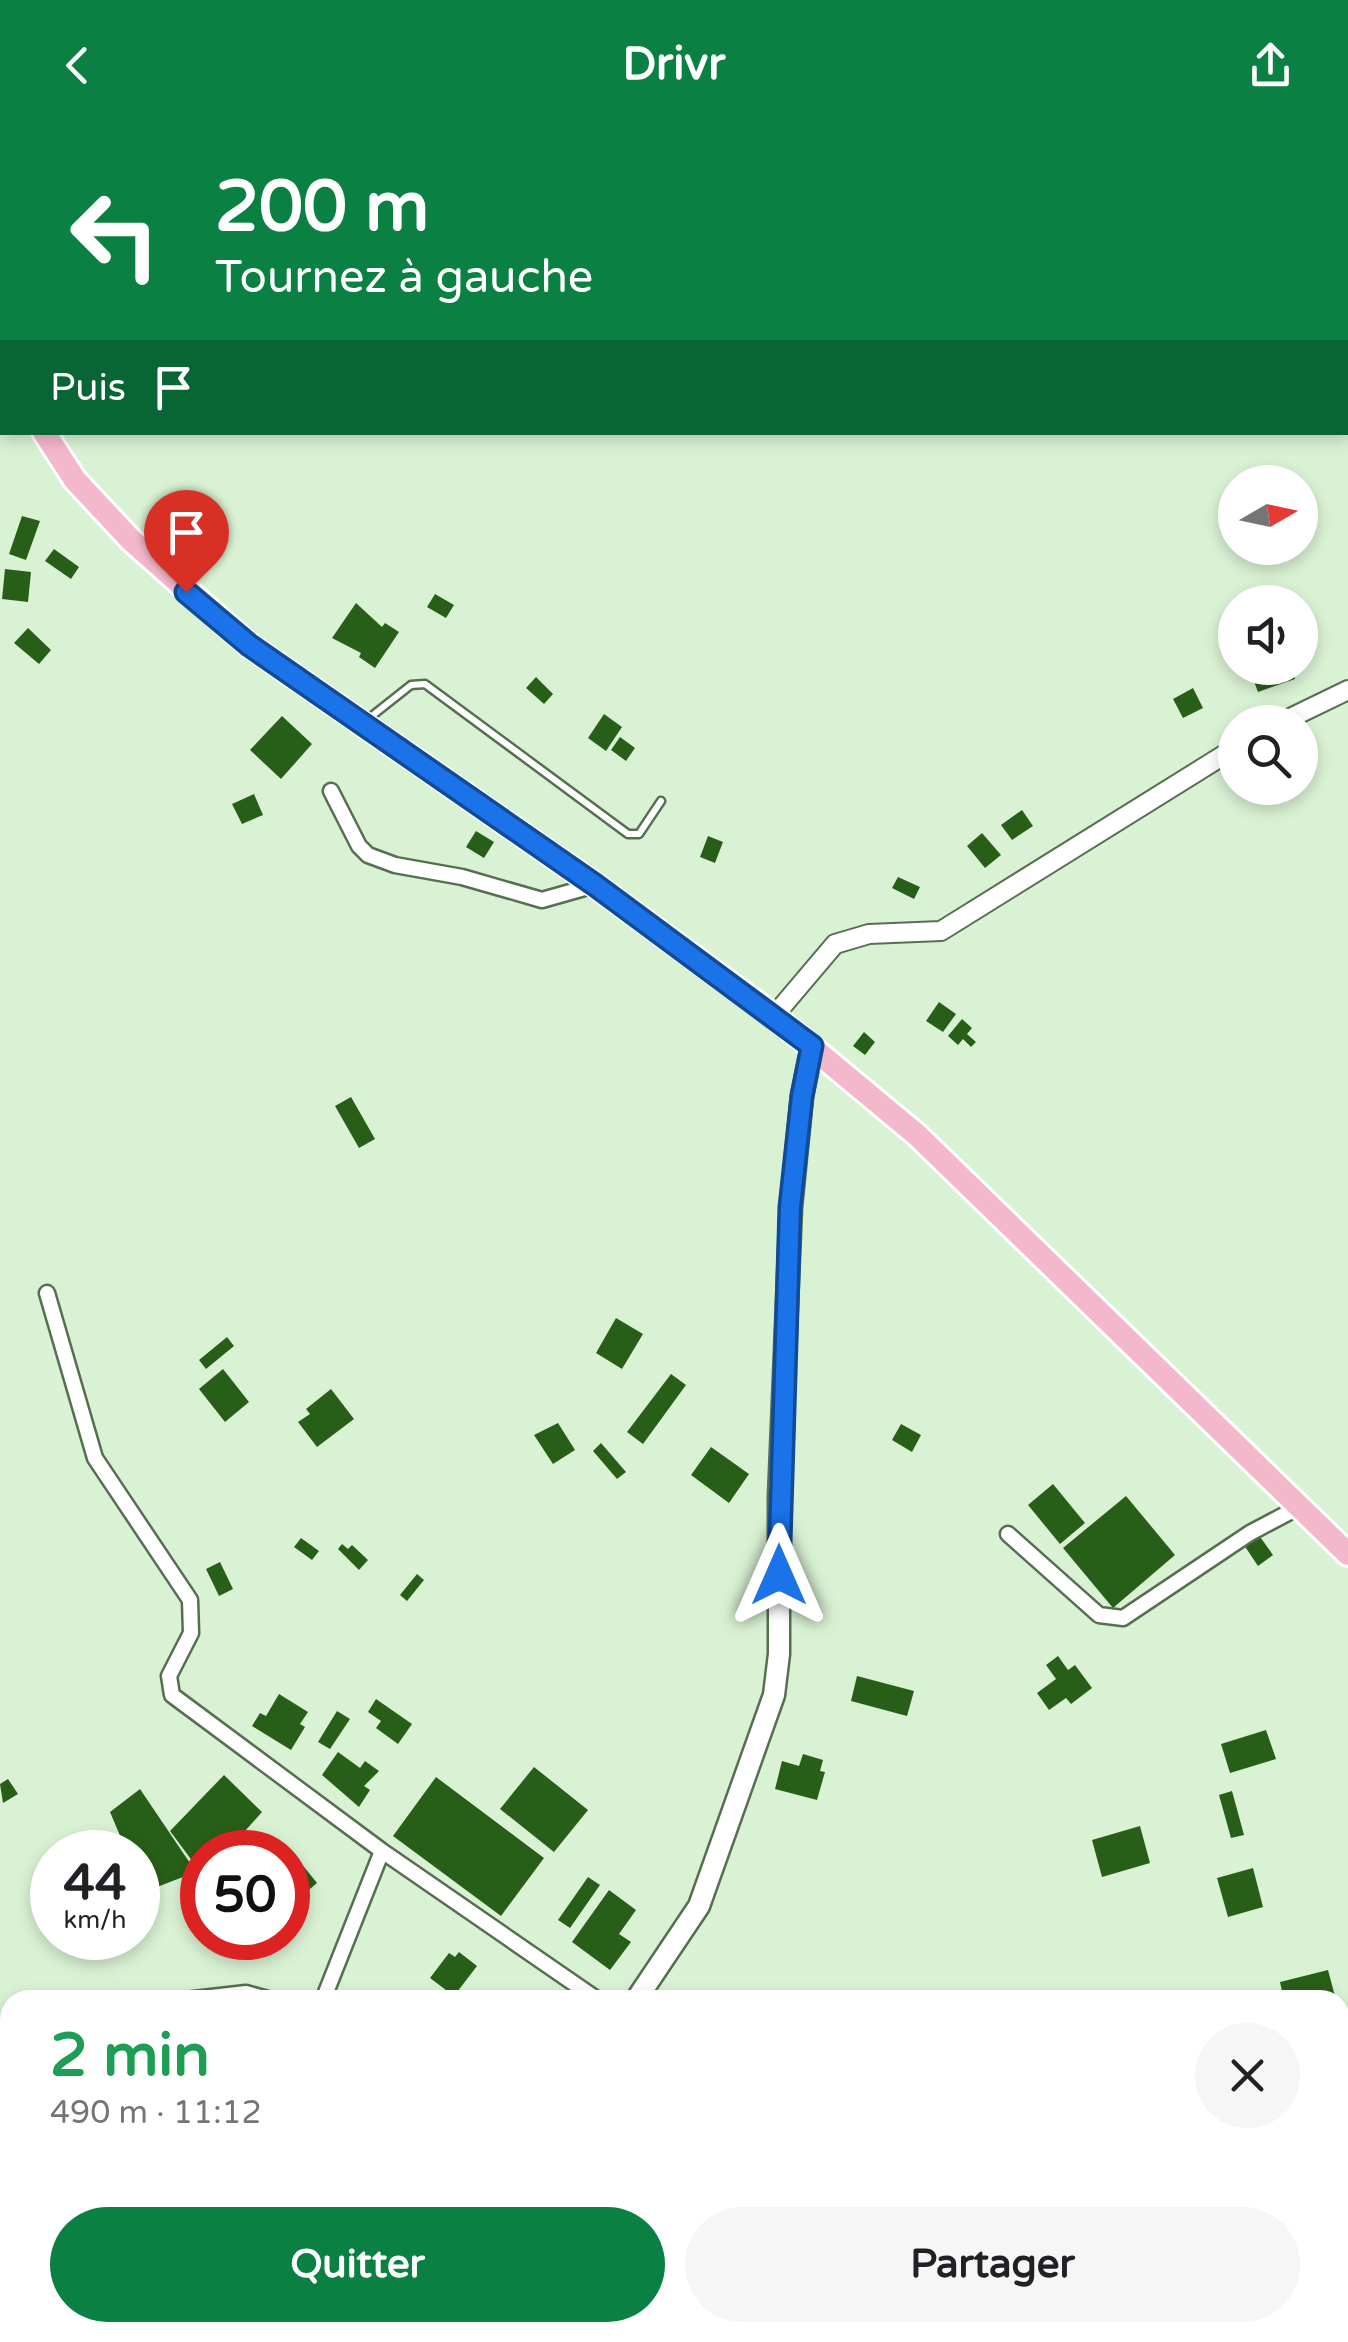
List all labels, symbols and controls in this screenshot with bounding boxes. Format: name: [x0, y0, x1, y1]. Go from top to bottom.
icon: back: [50, 38, 105, 93]
text: Drivr: [623, 38, 725, 92]
icon: share: [1243, 38, 1298, 93]
text: 200 m: [215, 166, 429, 250]
icon: left: [50, 170, 180, 300]
text: Tournez à gauche: [215, 251, 593, 305]
icon: arrive: [146, 360, 201, 415]
text: Puis: [50, 365, 126, 411]
north arrow: [1218, 465, 1318, 565]
map controls: [1218, 465, 1318, 805]
pin: [144, 490, 229, 593]
icon: arrive: [159, 505, 214, 560]
button: sound: [1218, 585, 1318, 685]
button: search: [1218, 705, 1318, 805]
position arrow: [727, 1523, 831, 1627]
speed limit sign: 50: [180, 1830, 310, 1960]
text: 44: [64, 1853, 126, 1913]
text: km/h: [64, 1905, 126, 1935]
text: 2 min: [50, 2020, 210, 2092]
button: close: [1195, 2023, 1300, 2128]
text: 490 m · 11:12: [50, 2094, 262, 2132]
button: Quitter: [50, 2207, 665, 2322]
button: Partager: [685, 2207, 1300, 2322]

